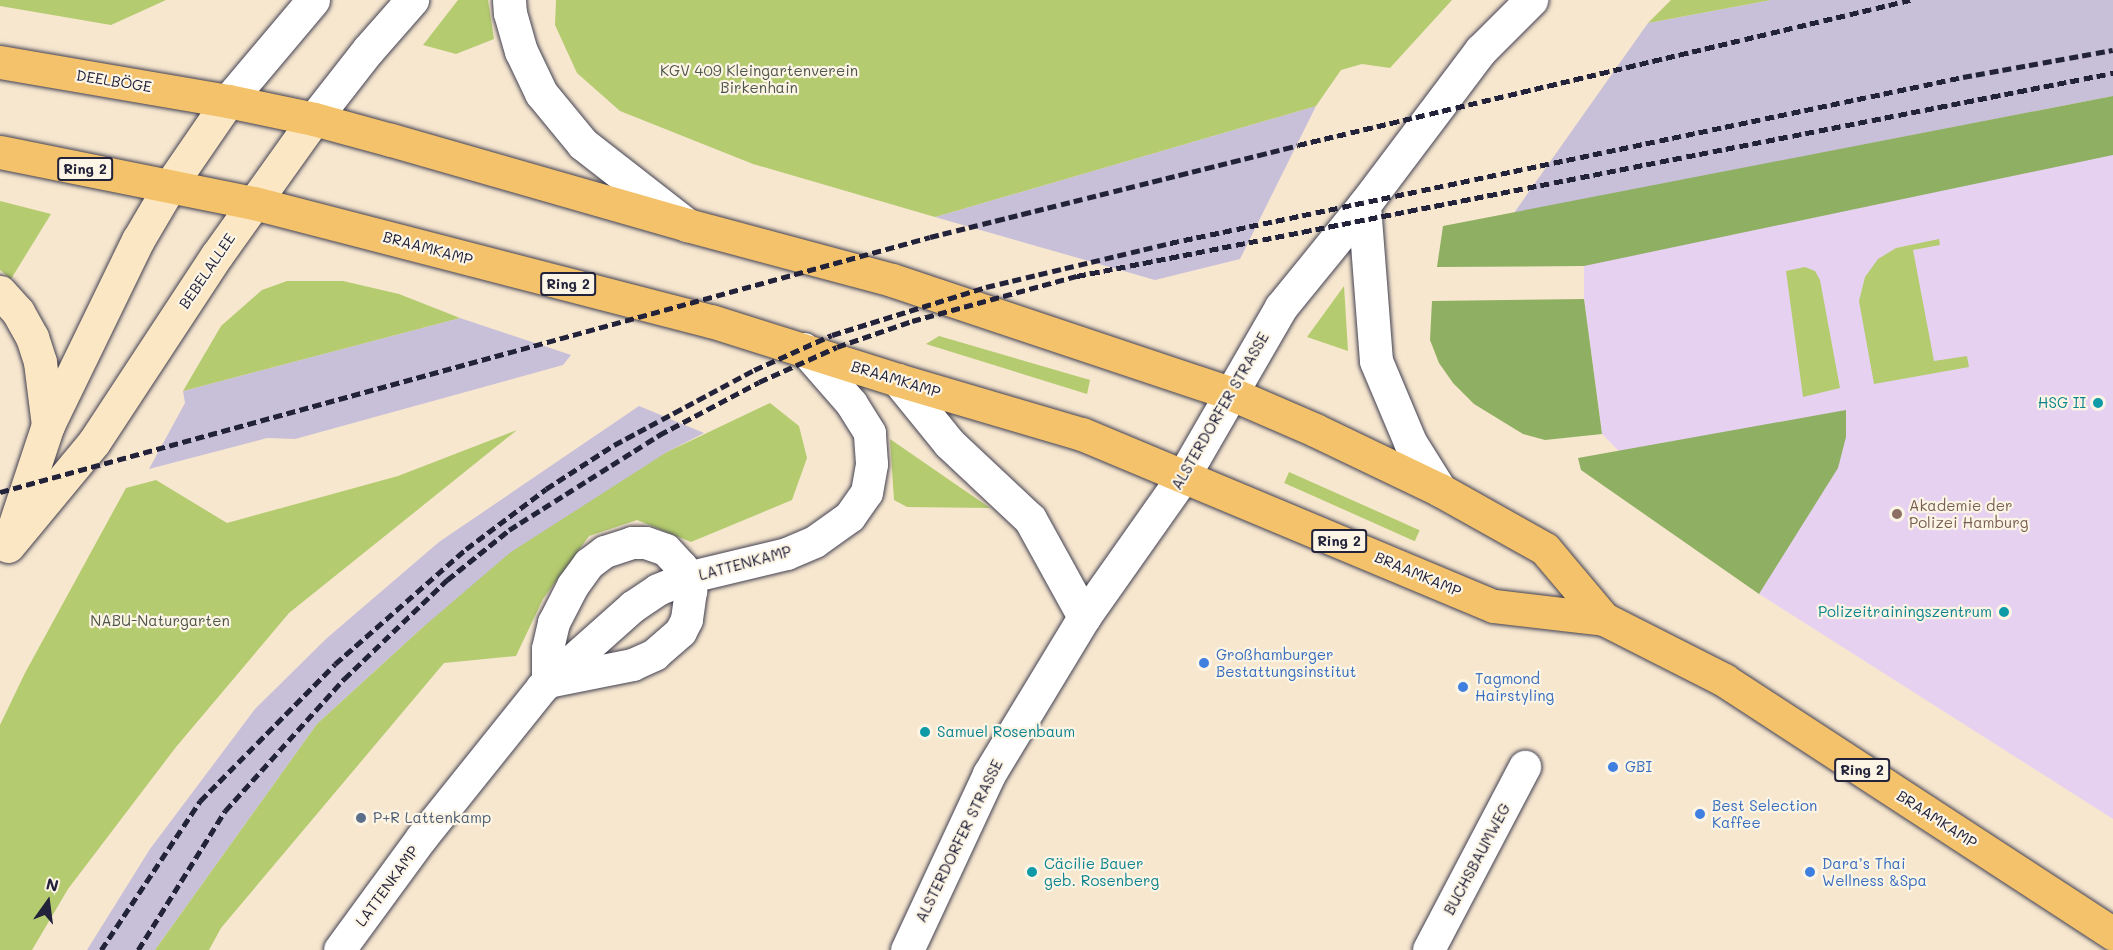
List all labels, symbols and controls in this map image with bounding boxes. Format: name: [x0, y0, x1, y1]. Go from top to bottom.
park label: KGV 409 Kleingartenverein Birkenhain: [660, 61, 858, 96]
street label: DEELBÖGE: [75, 66, 153, 96]
road number: Ring 2: [56, 158, 113, 180]
street label: BRAAMKAMP: [381, 227, 475, 269]
street label: BEBELALLEE: [175, 230, 239, 312]
road number: Ring 2: [540, 273, 596, 295]
street label: ALSTERDORFER STRASSE: [1168, 329, 1272, 493]
street label: BRAAMKAMP: [849, 357, 943, 401]
place label: HSG II: [2038, 394, 2086, 412]
marker: HSG II: [2091, 396, 2105, 410]
place label: Akademie der Polizei Hamburg: [1909, 496, 2028, 531]
marker: Akademie der Polizei Hamburg: [1890, 507, 1904, 521]
road number: Ring 2: [1310, 530, 1368, 552]
street label: LATTENKAMP: [697, 542, 793, 584]
street label: BRAAMKAMP: [1372, 548, 1464, 600]
place label: Polizeitrainingszentrum: [1818, 603, 1992, 621]
marker: Polizeitrainingszentrum: [1997, 605, 2011, 619]
park label: NABU-Naturgarten: [90, 612, 230, 630]
place label: Großhamburger Bestattungsinstitut: [1216, 645, 1356, 680]
marker: Großhamburger Bestattungsinstitut: [1197, 656, 1211, 670]
place label: Tagmond Hairstyling: [1475, 669, 1554, 704]
marker: Tagmond Hairstyling: [1456, 680, 1470, 694]
place label: Samuel Rosenbaum: [937, 723, 1075, 741]
marker: Samuel Rosenbaum: [918, 725, 932, 739]
street label: ALSTERDORFER STRASSE: [912, 757, 1006, 925]
place label: GBI: [1625, 758, 1652, 776]
road number: Ring 2: [1834, 759, 1890, 781]
marker: GBI: [1606, 760, 1620, 774]
street label: BRAAMKAMP: [1893, 786, 1981, 852]
place label: Best Selection Kaffee: [1712, 796, 1817, 831]
street label: BUCHSBAUMWEG: [1440, 800, 1514, 918]
marker: Best Selection Kaffee: [1693, 807, 1707, 821]
place label: P+R Lattenkamp: [373, 809, 491, 827]
marker: P+R Lattenkamp: [354, 811, 368, 825]
street label: LATTENKAMP: [352, 842, 422, 930]
place label: Cäcilie Bauer geb. Rosenberg: [1044, 854, 1159, 889]
place label: Dara’s Thai Wellness &Spa: [1822, 854, 1927, 889]
marker: Cäcilie Bauer geb. Rosenberg: [1025, 865, 1039, 879]
marker: Dara’s Thai Wellness &Spa: [1803, 865, 1817, 879]
north arrow: [18, 872, 78, 932]
text: N: [44, 872, 61, 896]

